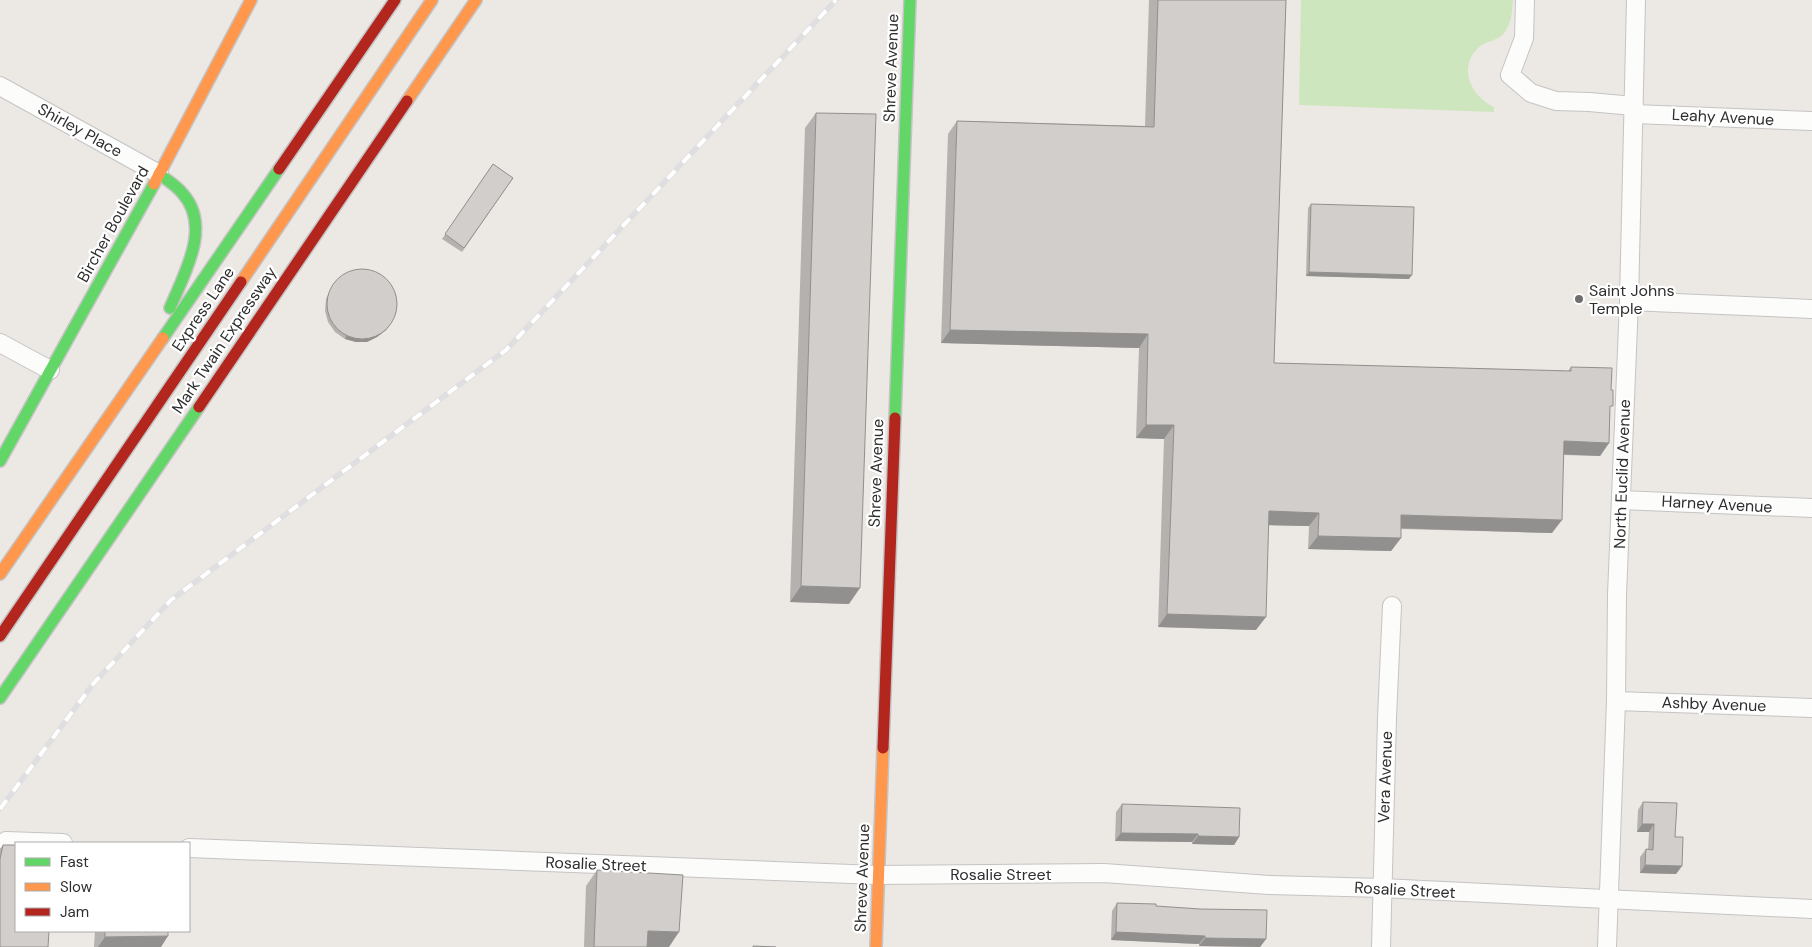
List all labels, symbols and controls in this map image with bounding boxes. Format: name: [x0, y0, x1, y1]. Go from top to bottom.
street label: Shreve Avenue: [879, 13, 903, 123]
street label: Shirley Place: [34, 98, 126, 162]
street label: Leahy Avenue: [1671, 104, 1775, 130]
street label: Bircher Boulevard: [72, 162, 154, 286]
street label: Mark Twain Expressway: [167, 262, 281, 418]
street label: Express Lane: [167, 263, 239, 355]
place label: Saint Johns Temple: [1589, 280, 1674, 319]
marker: Saint Johns Temple: [1573, 293, 1585, 305]
street label: North Euclid Avenue: [1609, 399, 1635, 549]
street label: Shreve Avenue: [864, 418, 888, 528]
street label: Harney Avenue: [1661, 491, 1773, 517]
street label: Ashby Avenue: [1661, 692, 1767, 716]
street label: Vera Avenue: [1373, 731, 1397, 823]
street label: Shreve Avenue: [850, 823, 874, 933]
legend: [15, 842, 190, 932]
text: Fast: [60, 852, 89, 872]
street label: Rosalie Street: [545, 852, 647, 876]
street label: Rosalie Street: [950, 864, 1052, 885]
text: Slow: [60, 877, 93, 897]
street label: Rosalie Street: [1354, 877, 1456, 903]
text: Jam: [60, 902, 89, 922]

